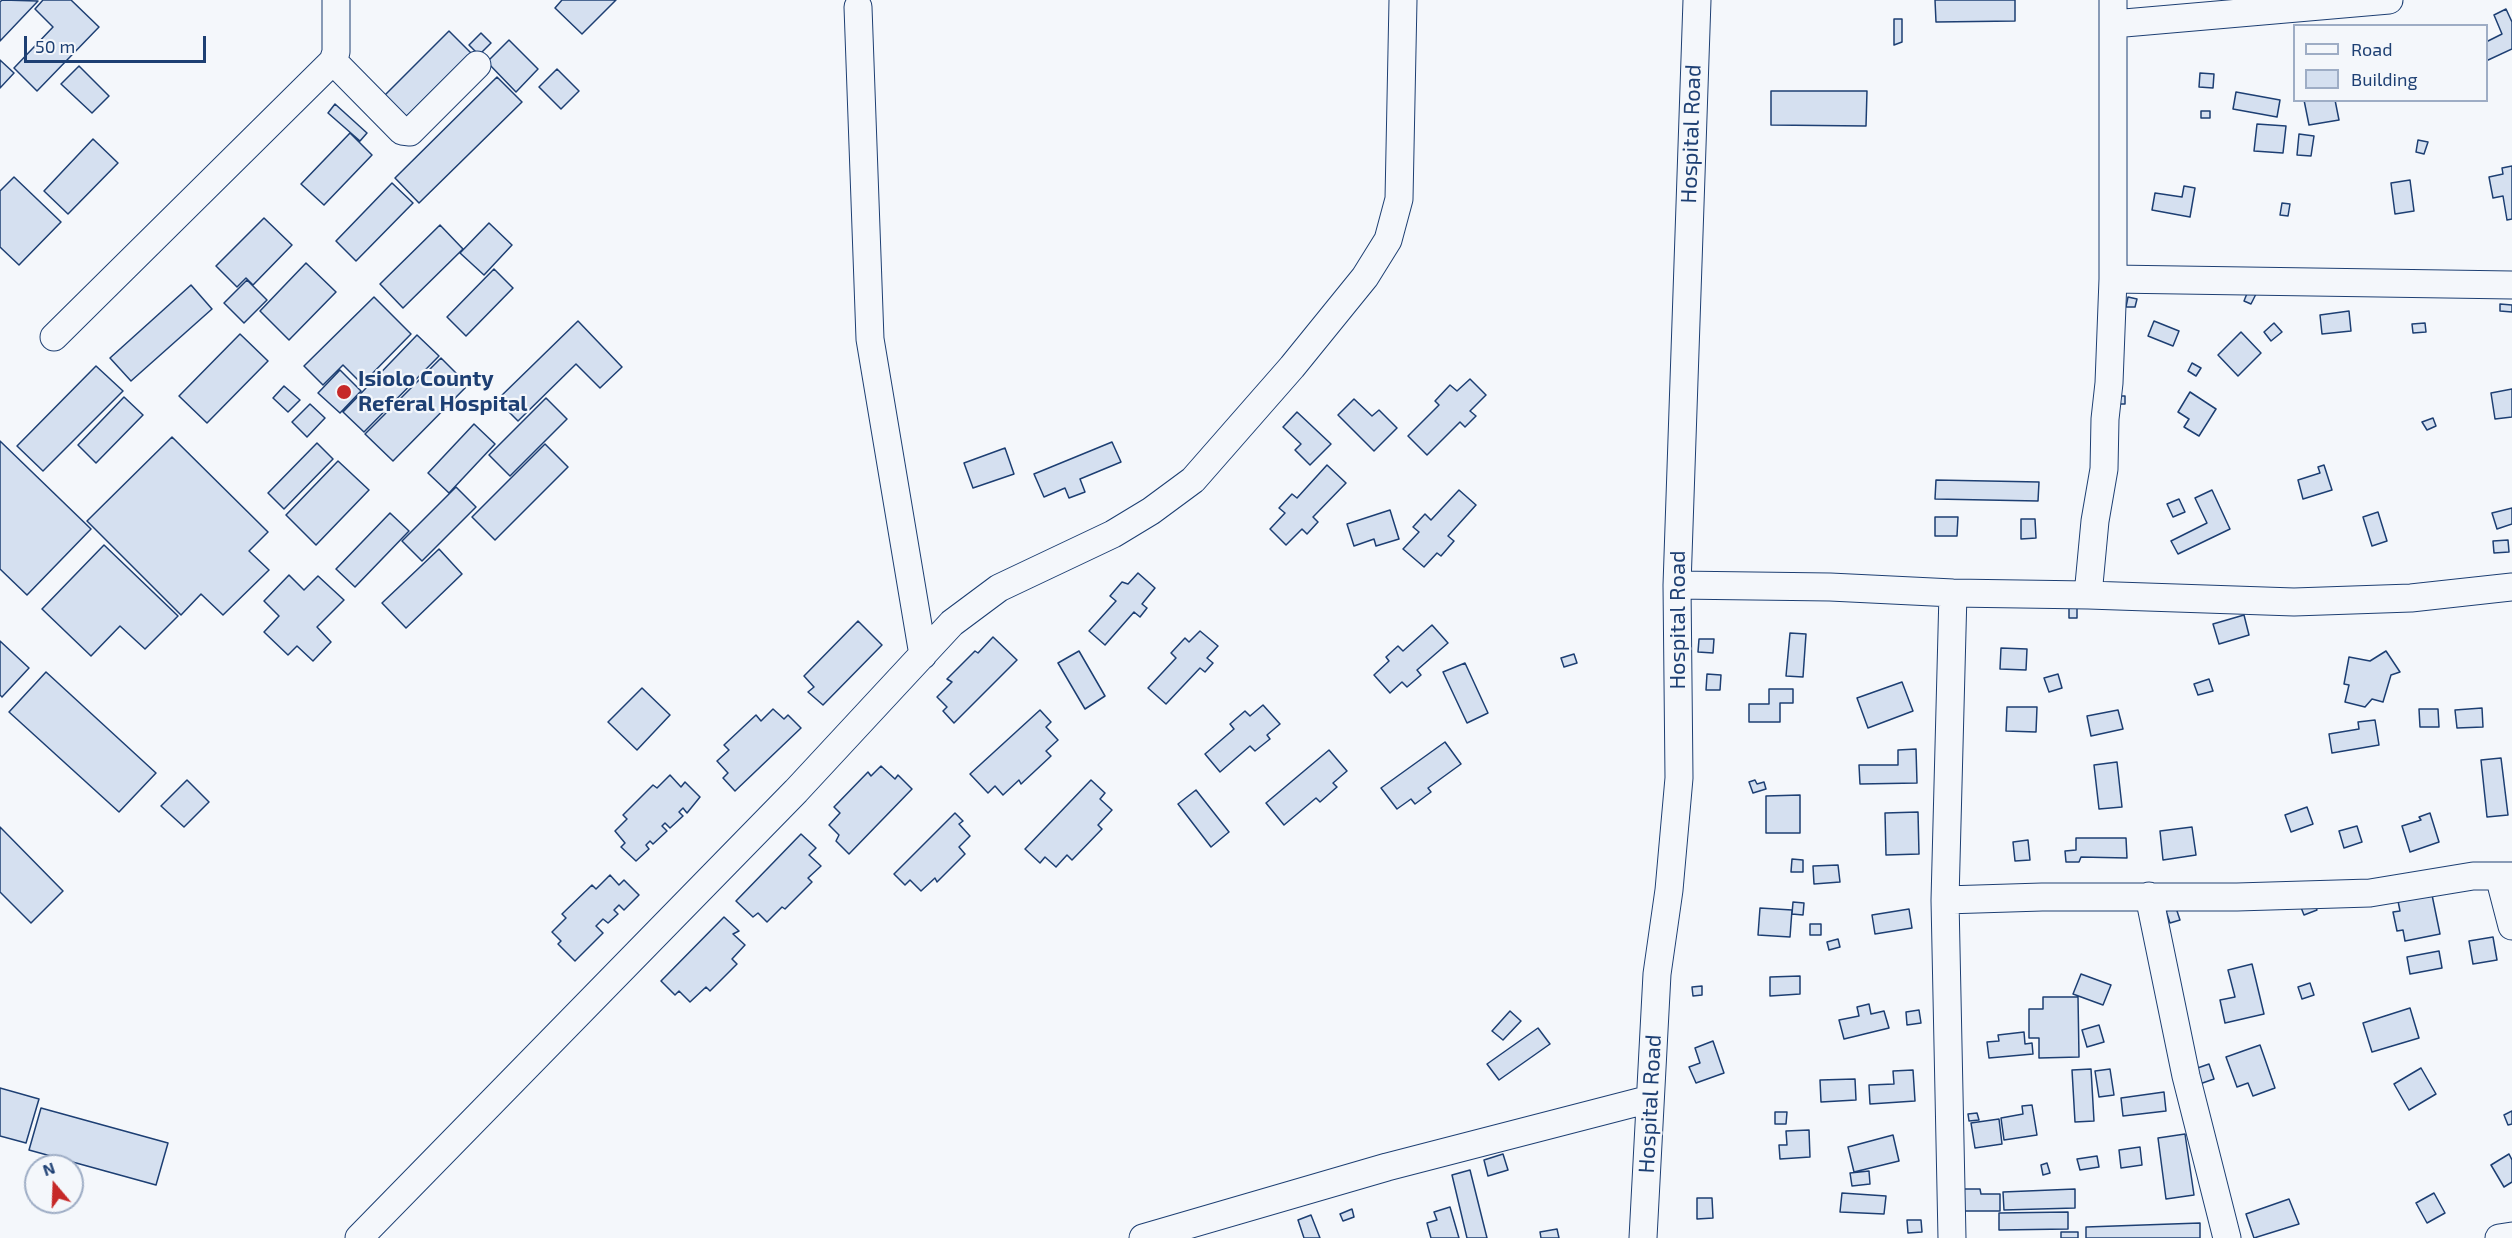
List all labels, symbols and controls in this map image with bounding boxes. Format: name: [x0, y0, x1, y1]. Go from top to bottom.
scale bar: [27, 24, 208, 62]
legend: [2293, 24, 2488, 102]
text: 50 m: [35, 35, 75, 57]
text: Road: [2351, 38, 2392, 60]
street label: Hospital Road: [1675, 64, 1707, 204]
text: Building: [2351, 68, 2418, 90]
place label: Isiolo County Referal Hospital: [358, 366, 527, 418]
marker: Isiolo County Referal Hospital: [335, 383, 353, 401]
street label: Hospital Road: [1665, 550, 1691, 690]
street label: Hospital Road: [1633, 1034, 1667, 1174]
north arrow: [24, 1154, 84, 1214]
text: N: [40, 1158, 57, 1179]

